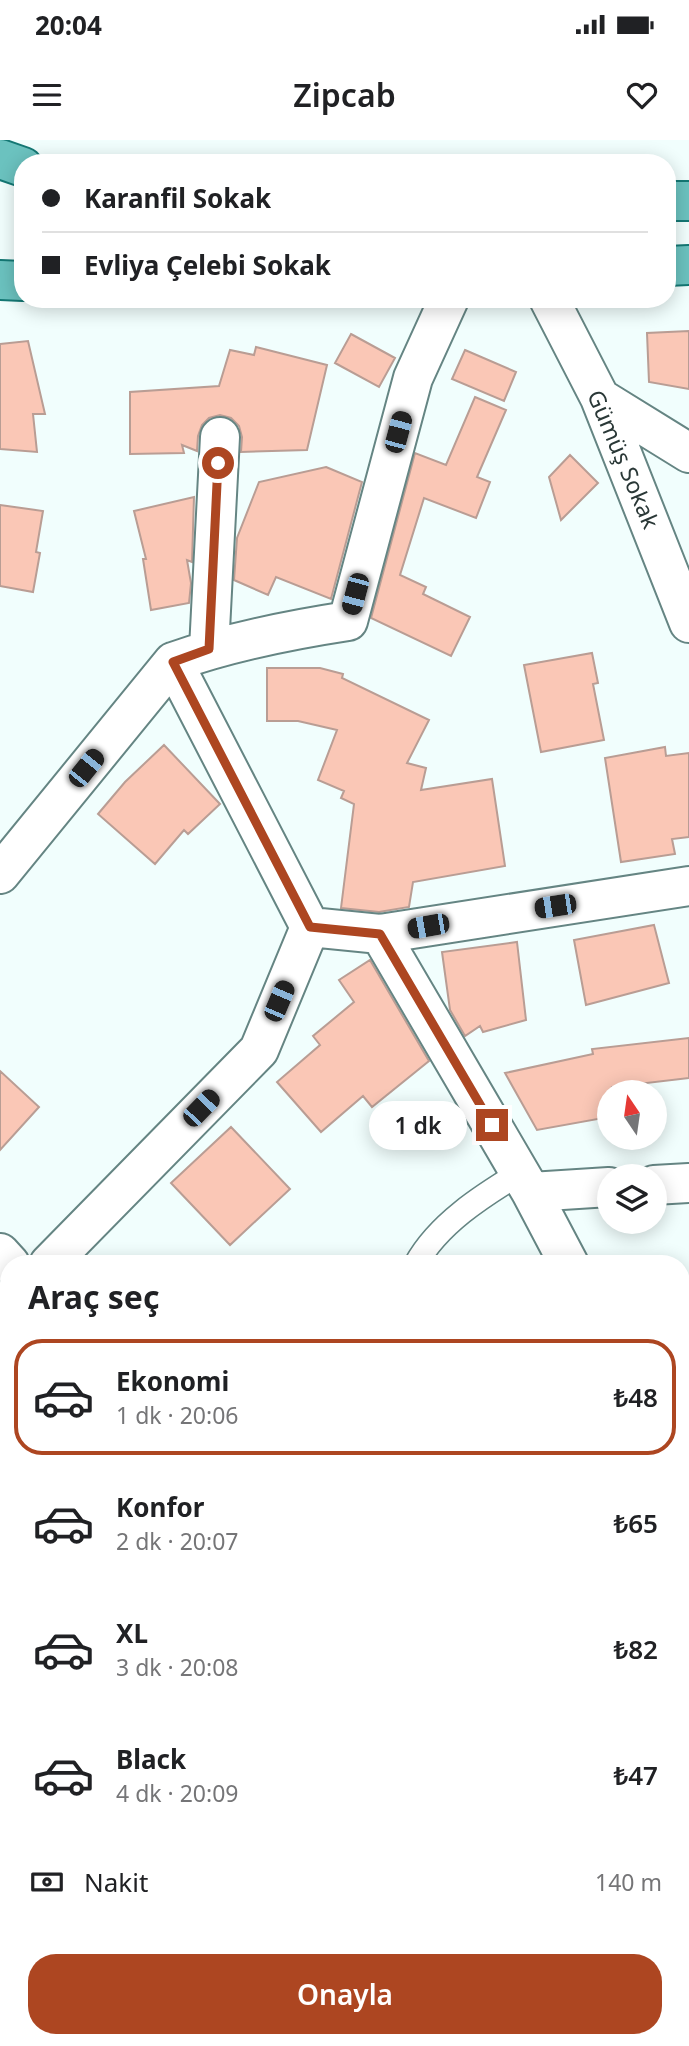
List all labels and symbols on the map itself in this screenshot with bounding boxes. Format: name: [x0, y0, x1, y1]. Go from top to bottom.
street label: Gümüş Sokak: [580, 385, 668, 534]
car: [383, 409, 414, 455]
route start: [202, 447, 234, 479]
car: [340, 571, 371, 617]
car: [65, 745, 108, 791]
car: [533, 892, 578, 920]
car: [406, 912, 451, 940]
car: [262, 978, 297, 1024]
north arrow: [597, 1080, 667, 1150]
car: [179, 1086, 224, 1130]
callout: 1 dk: [370, 1100, 468, 1150]
route end: [476, 1109, 508, 1141]

